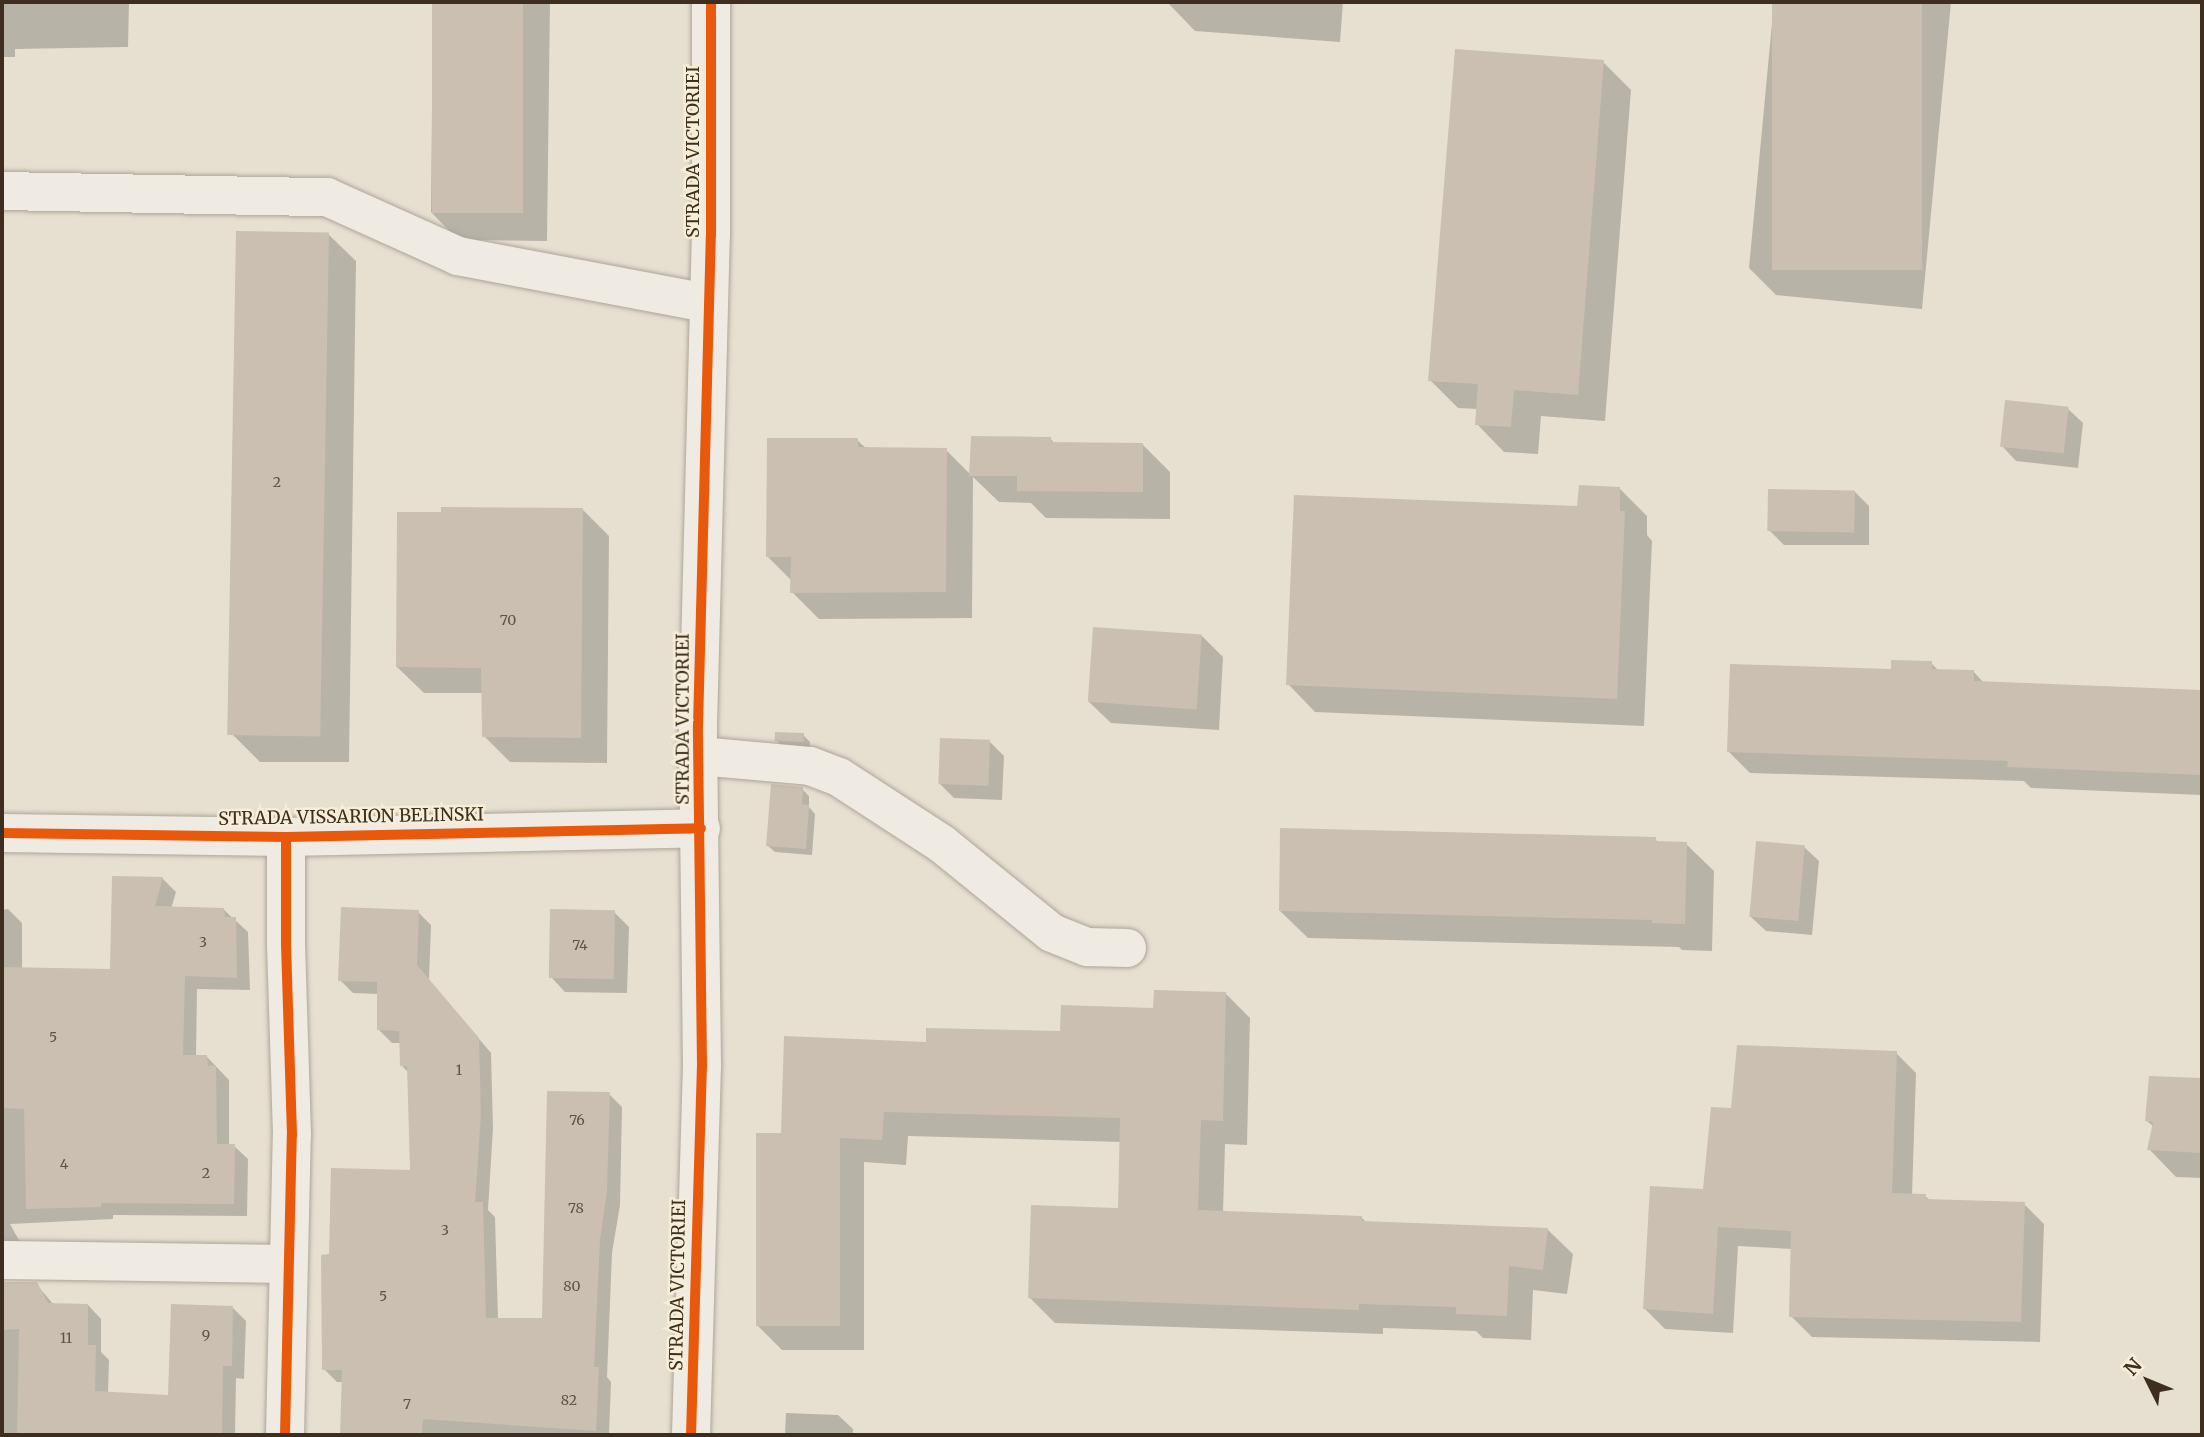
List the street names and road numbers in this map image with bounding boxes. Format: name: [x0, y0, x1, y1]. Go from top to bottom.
street label: STRADA VICTORIEI: [682, 66, 704, 238]
street label: STRADA VICTORIEI: [672, 633, 694, 805]
street label: STRADA VISSARION BELINSKI: [218, 804, 484, 830]
street label: STRADA VICTORIEI: [666, 1199, 690, 1371]

